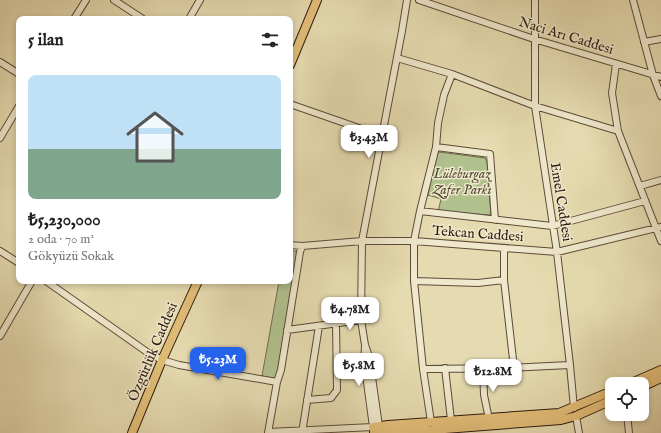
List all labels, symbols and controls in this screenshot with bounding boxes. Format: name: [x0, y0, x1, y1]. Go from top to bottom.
street label: Naci Arı Caddesi: [516, 13, 616, 59]
icon: filters: [259, 29, 281, 51]
text: 5 ilan: [28, 30, 63, 51]
icon: home: [119, 101, 191, 173]
pin: ₺3.43M: [336, 125, 402, 159]
text: ₺3.43M: [350, 129, 388, 146]
street label: Emel Caddesi: [546, 161, 576, 243]
park label: Lüleburgaz Zafer Parkı: [431, 165, 492, 200]
text: ₺5,230,000: [28, 210, 101, 231]
street label: Tekcan Caddesi: [432, 222, 525, 246]
text: 2 oda · 70 m²: [28, 231, 94, 248]
text: Gökyüzü Sokak: [28, 248, 114, 265]
pin: ₺4.78M: [317, 297, 383, 331]
street label: Özgürlük Caddesi: [123, 299, 182, 404]
text: ₺4.78M: [330, 301, 370, 318]
pin: ₺5.23M: [185, 347, 251, 381]
text: ₺5.23M: [199, 351, 237, 368]
pin: ₺5.8M: [331, 353, 387, 387]
text: ₺5.8M: [343, 357, 375, 374]
pin: ₺12.8M: [460, 359, 526, 393]
text: ₺12.8M: [474, 363, 512, 380]
map controls: [605, 377, 649, 421]
button: locate: [605, 377, 649, 421]

